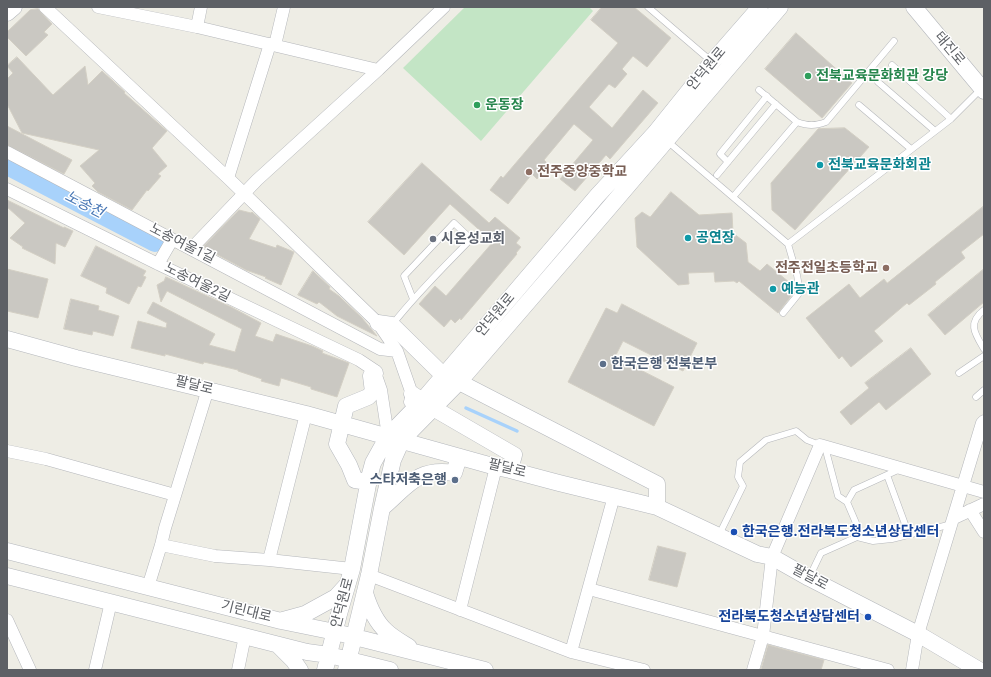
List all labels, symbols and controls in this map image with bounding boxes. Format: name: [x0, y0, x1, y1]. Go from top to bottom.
street label: 태진로: [930, 29, 968, 69]
street label: 안덕원로: [684, 44, 730, 94]
place label: 전북교육문화회관 강당: [816, 68, 948, 84]
marker: 전북교육문화회관 강당: [803, 71, 813, 81]
place label: 운동장: [485, 97, 524, 113]
marker: 운동장: [472, 100, 482, 110]
place label: 전북교육문화회관: [828, 157, 931, 173]
marker: 전북교육문화회관: [815, 160, 825, 170]
place label: 전주중앙중학교: [537, 164, 627, 180]
marker: 전주중앙중학교: [524, 167, 534, 177]
water label: 노송천: [61, 188, 107, 222]
street label: 노송여울1길: [146, 220, 218, 268]
place label: 공연장: [696, 230, 735, 246]
place label: 시온성교회: [441, 231, 505, 247]
marker: 공연장: [683, 233, 693, 243]
marker: 시온성교회: [428, 234, 438, 244]
street label: 노송여울2길: [161, 260, 233, 306]
place label: 전주전일초등학교: [775, 260, 878, 276]
marker: 전주전일초등학교: [881, 263, 891, 273]
place label: 예능관: [781, 281, 820, 297]
marker: 예능관: [768, 284, 778, 294]
street label: 안덕원로: [473, 290, 519, 340]
place label: 한국은행 전북본부: [611, 356, 717, 372]
marker: 한국은행 전북본부: [598, 359, 608, 369]
street label: 팔달로: [173, 373, 215, 399]
street label: 팔달로: [486, 456, 528, 482]
place label: 스타저축은행: [370, 472, 447, 488]
marker: 스타저축은행: [450, 475, 460, 485]
place label: 한국은행.전라북도청소년상담센터: [742, 524, 939, 540]
marker: 한국은행.전라북도청소년상담센터: [729, 527, 739, 537]
street label: 팔달로: [789, 562, 831, 594]
street label: 안덕원로: [328, 576, 358, 630]
street label: 기린대로: [219, 598, 273, 626]
place label: 전라북도청소년상담센터: [718, 609, 860, 625]
marker: 전라북도청소년상담센터: [863, 612, 873, 622]

